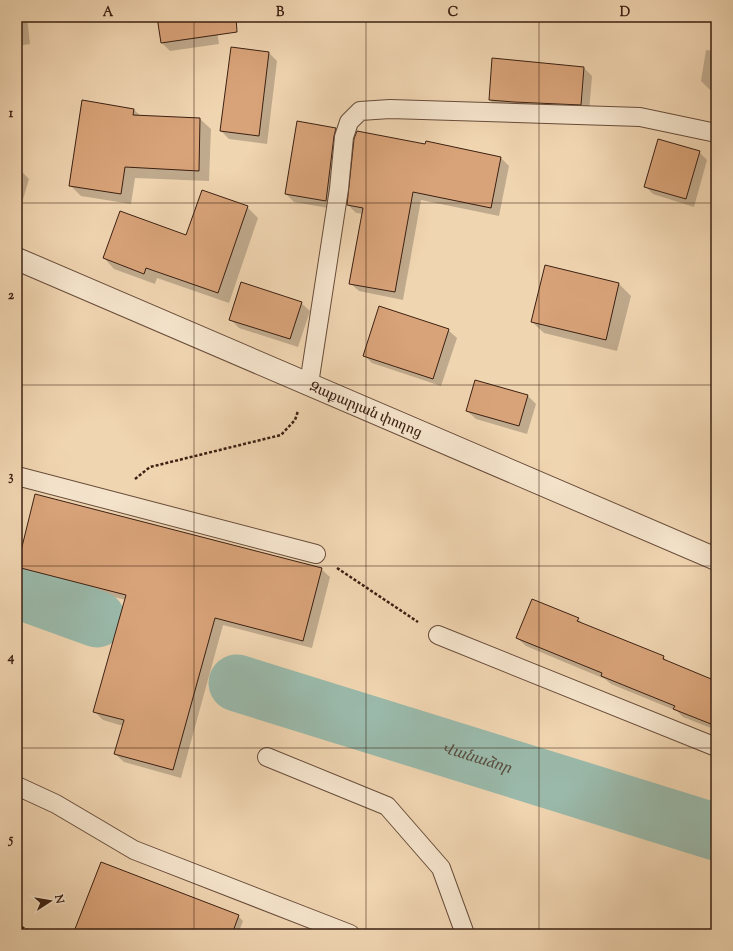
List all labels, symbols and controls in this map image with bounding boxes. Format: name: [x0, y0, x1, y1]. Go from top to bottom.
text: A: [103, 4, 114, 22]
text: B: [276, 4, 285, 22]
text: C: [448, 4, 458, 22]
text: D: [620, 4, 630, 22]
text: 1: [9, 105, 14, 123]
text: 2: [8, 287, 15, 305]
street label: Զաքարյան փողոց: [306, 378, 425, 444]
text: 3: [8, 468, 14, 486]
text: 4: [7, 649, 15, 667]
water label: Վանաձոր: [439, 738, 514, 780]
text: 5: [8, 831, 14, 849]
north arrow: [30, 881, 70, 921]
text: N: [50, 892, 68, 905]

